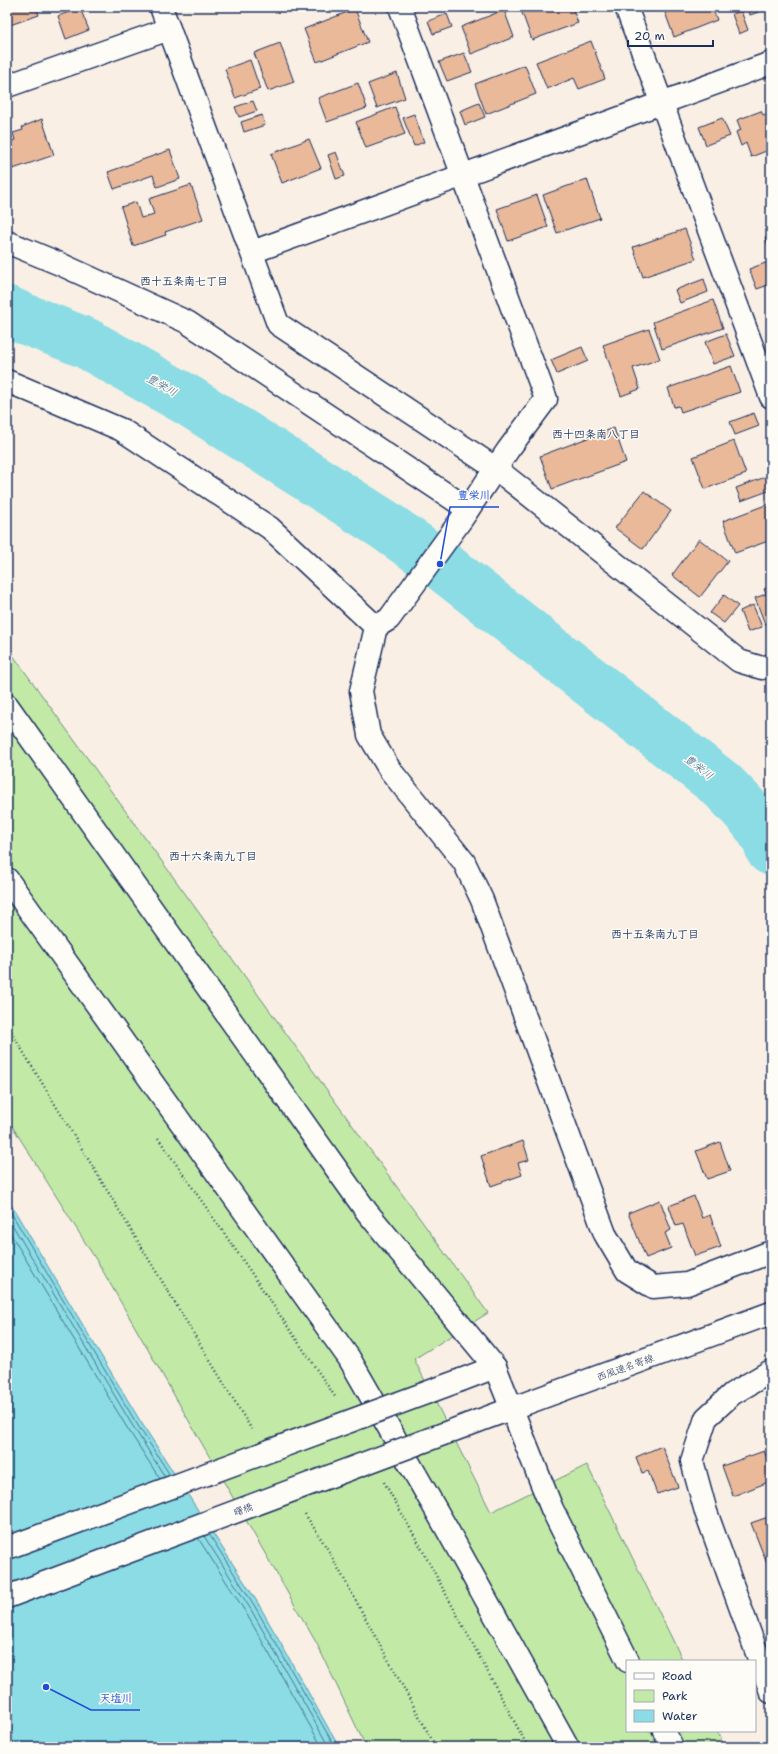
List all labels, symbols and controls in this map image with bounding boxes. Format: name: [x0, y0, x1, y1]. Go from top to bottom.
scale bar: [628, 22, 713, 48]
text: 20 m: [634, 28, 665, 44]
district label: 西十五条南七丁目: [140, 274, 228, 289]
water label: 豊栄川: [144, 371, 180, 400]
district label: 西十四条南八丁目: [552, 427, 640, 442]
callout: 豊栄川: [450, 484, 499, 507]
text: 豊栄川: [458, 488, 491, 503]
water label: 豊栄川: [681, 751, 716, 783]
district label: 西十六条南九丁目: [169, 849, 257, 864]
district label: 西十五条南九丁目: [611, 927, 699, 942]
street label: 西風連名寄線: [595, 1351, 656, 1384]
street label: 曙橋: [232, 1500, 255, 1519]
legend: [626, 1660, 756, 1732]
text: Road: [662, 1668, 693, 1684]
callout: 天塩川: [91, 1687, 140, 1710]
text: Park: [662, 1688, 688, 1704]
text: 天塩川: [100, 1691, 133, 1706]
text: Water: [662, 1708, 698, 1724]

